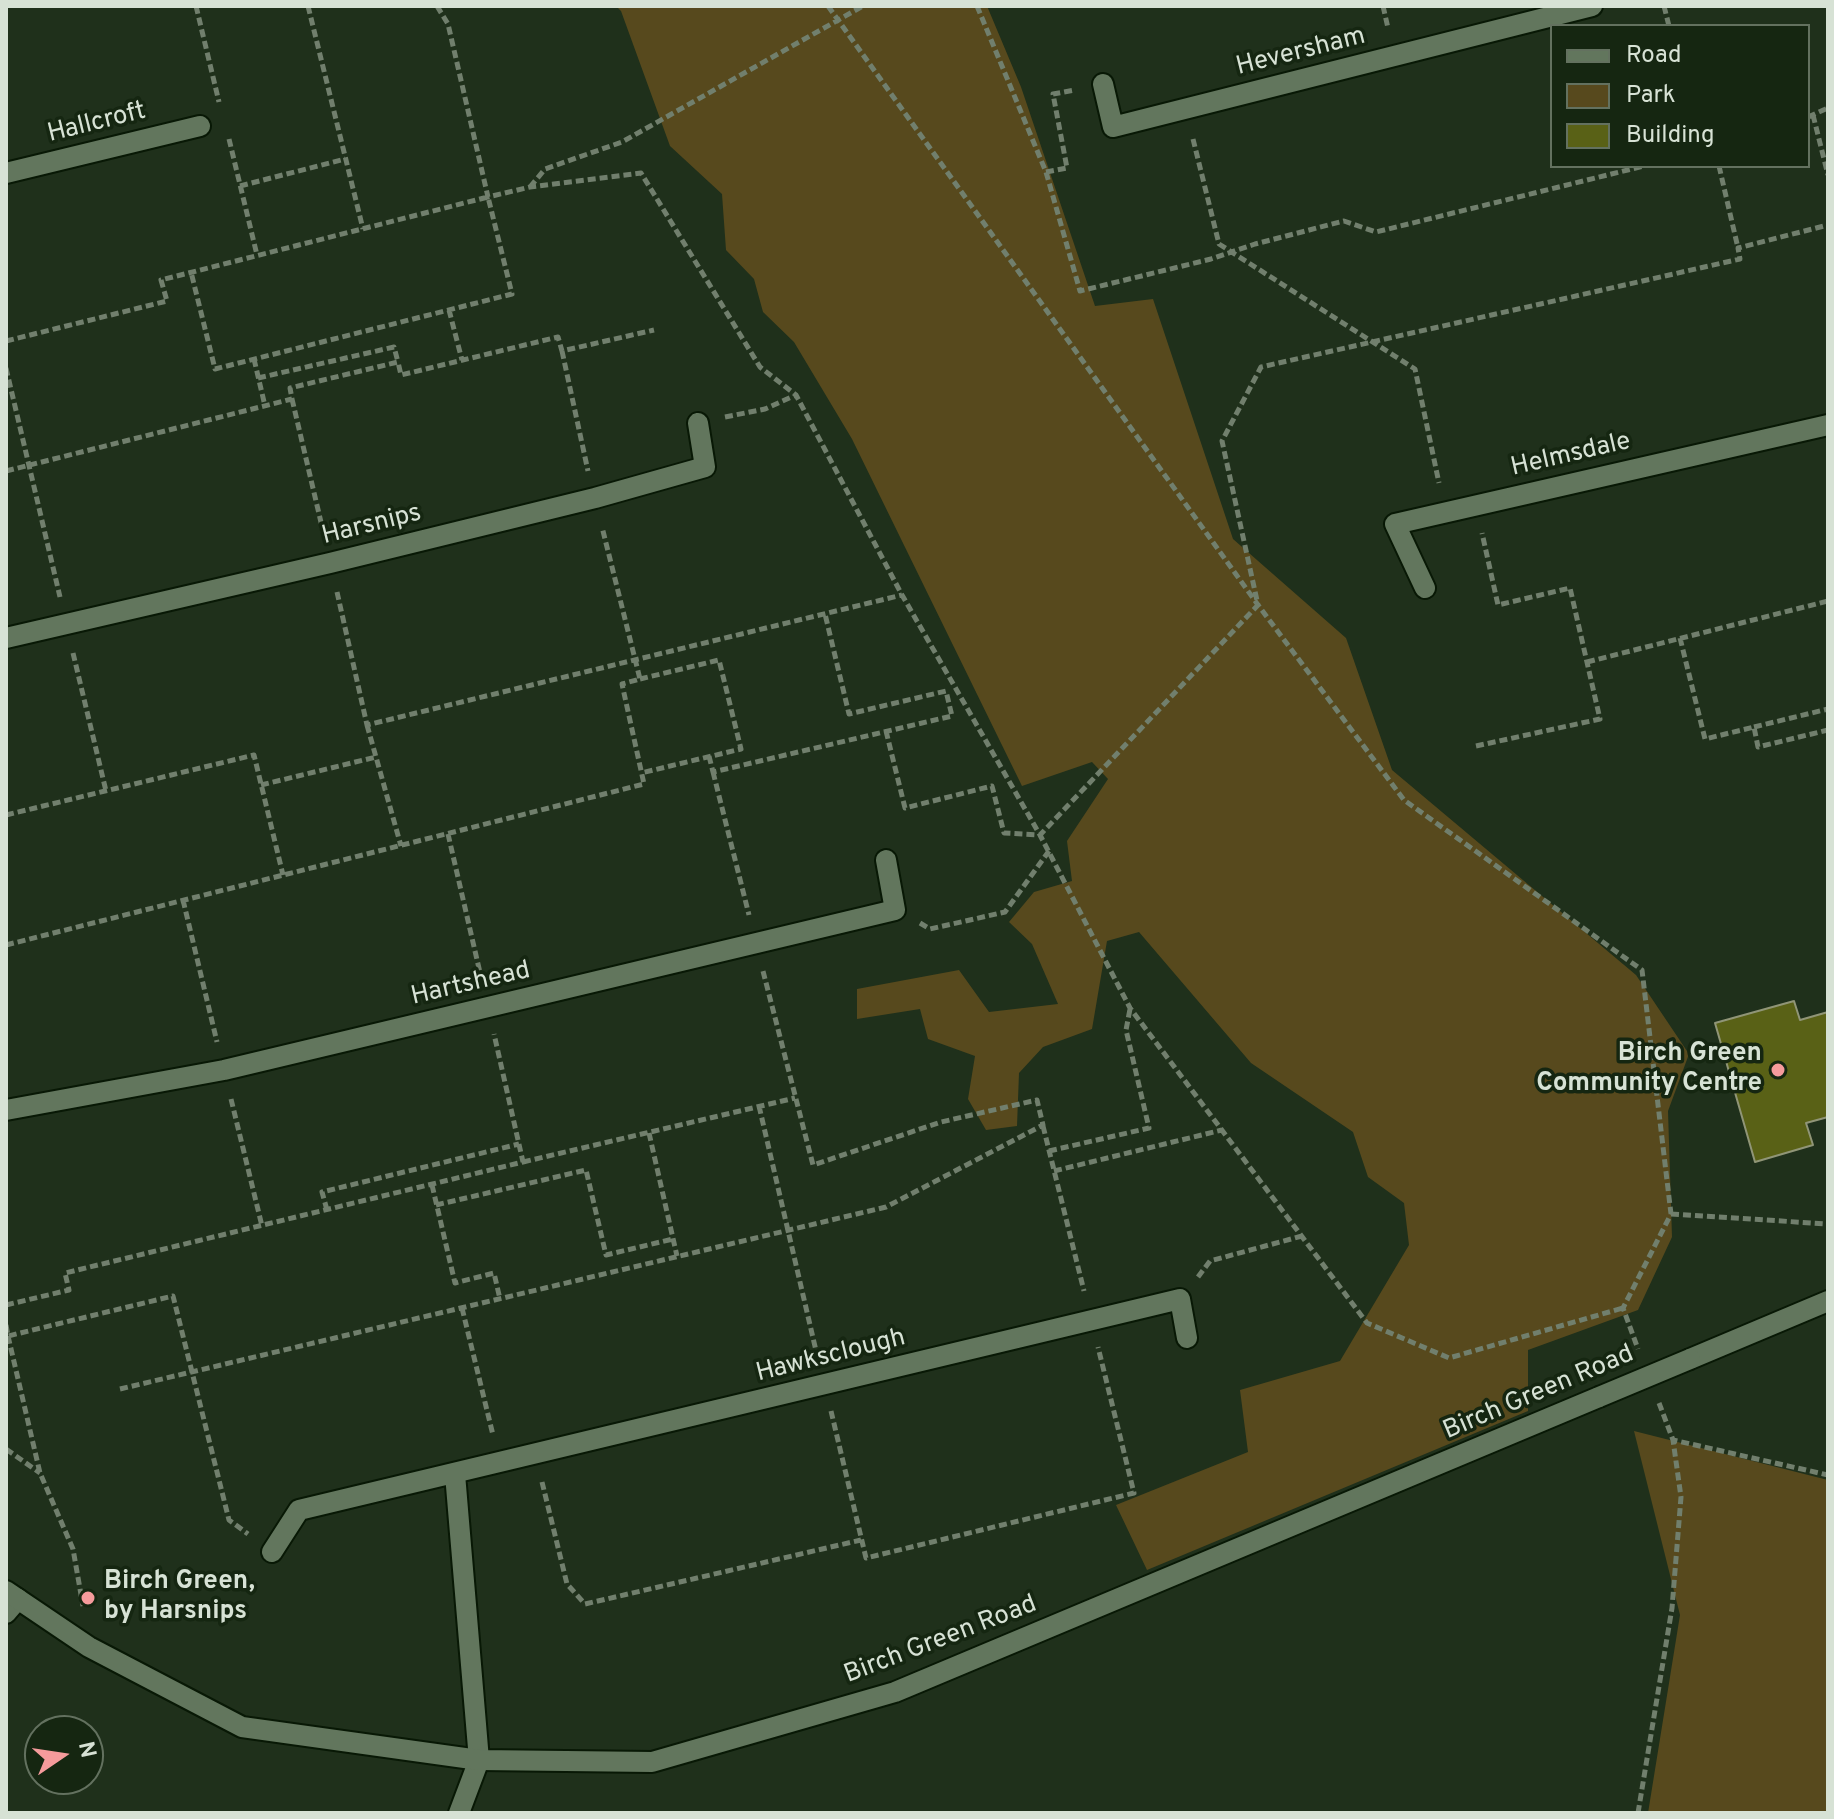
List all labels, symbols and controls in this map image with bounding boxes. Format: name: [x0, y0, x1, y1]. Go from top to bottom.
street label: Heversham: [1233, 22, 1369, 84]
legend: [1550, 24, 1810, 168]
text: Road: [1626, 41, 1682, 71]
text: Park: [1626, 81, 1676, 111]
street label: Hallcroft: [45, 97, 149, 151]
text: Building: [1626, 121, 1715, 151]
street label: Helmsdale: [1508, 427, 1634, 485]
street label: Harsnips: [319, 499, 425, 553]
street label: Hartshead: [408, 956, 534, 1014]
place label: Birch Green Community Centre: [1536, 1039, 1762, 1100]
marker: Birch Green Community Centre: [1769, 1061, 1787, 1079]
street label: Hawksclough: [753, 1323, 909, 1391]
street label: Birch Green Road: [1439, 1340, 1639, 1448]
place label: Birch Green, by Harsnips: [104, 1567, 255, 1628]
marker: Birch Green, by Harsnips: [79, 1589, 97, 1607]
street label: Birch Green Road: [840, 1590, 1042, 1692]
north arrow: [24, 1715, 104, 1795]
text: N: [71, 1739, 101, 1761]

